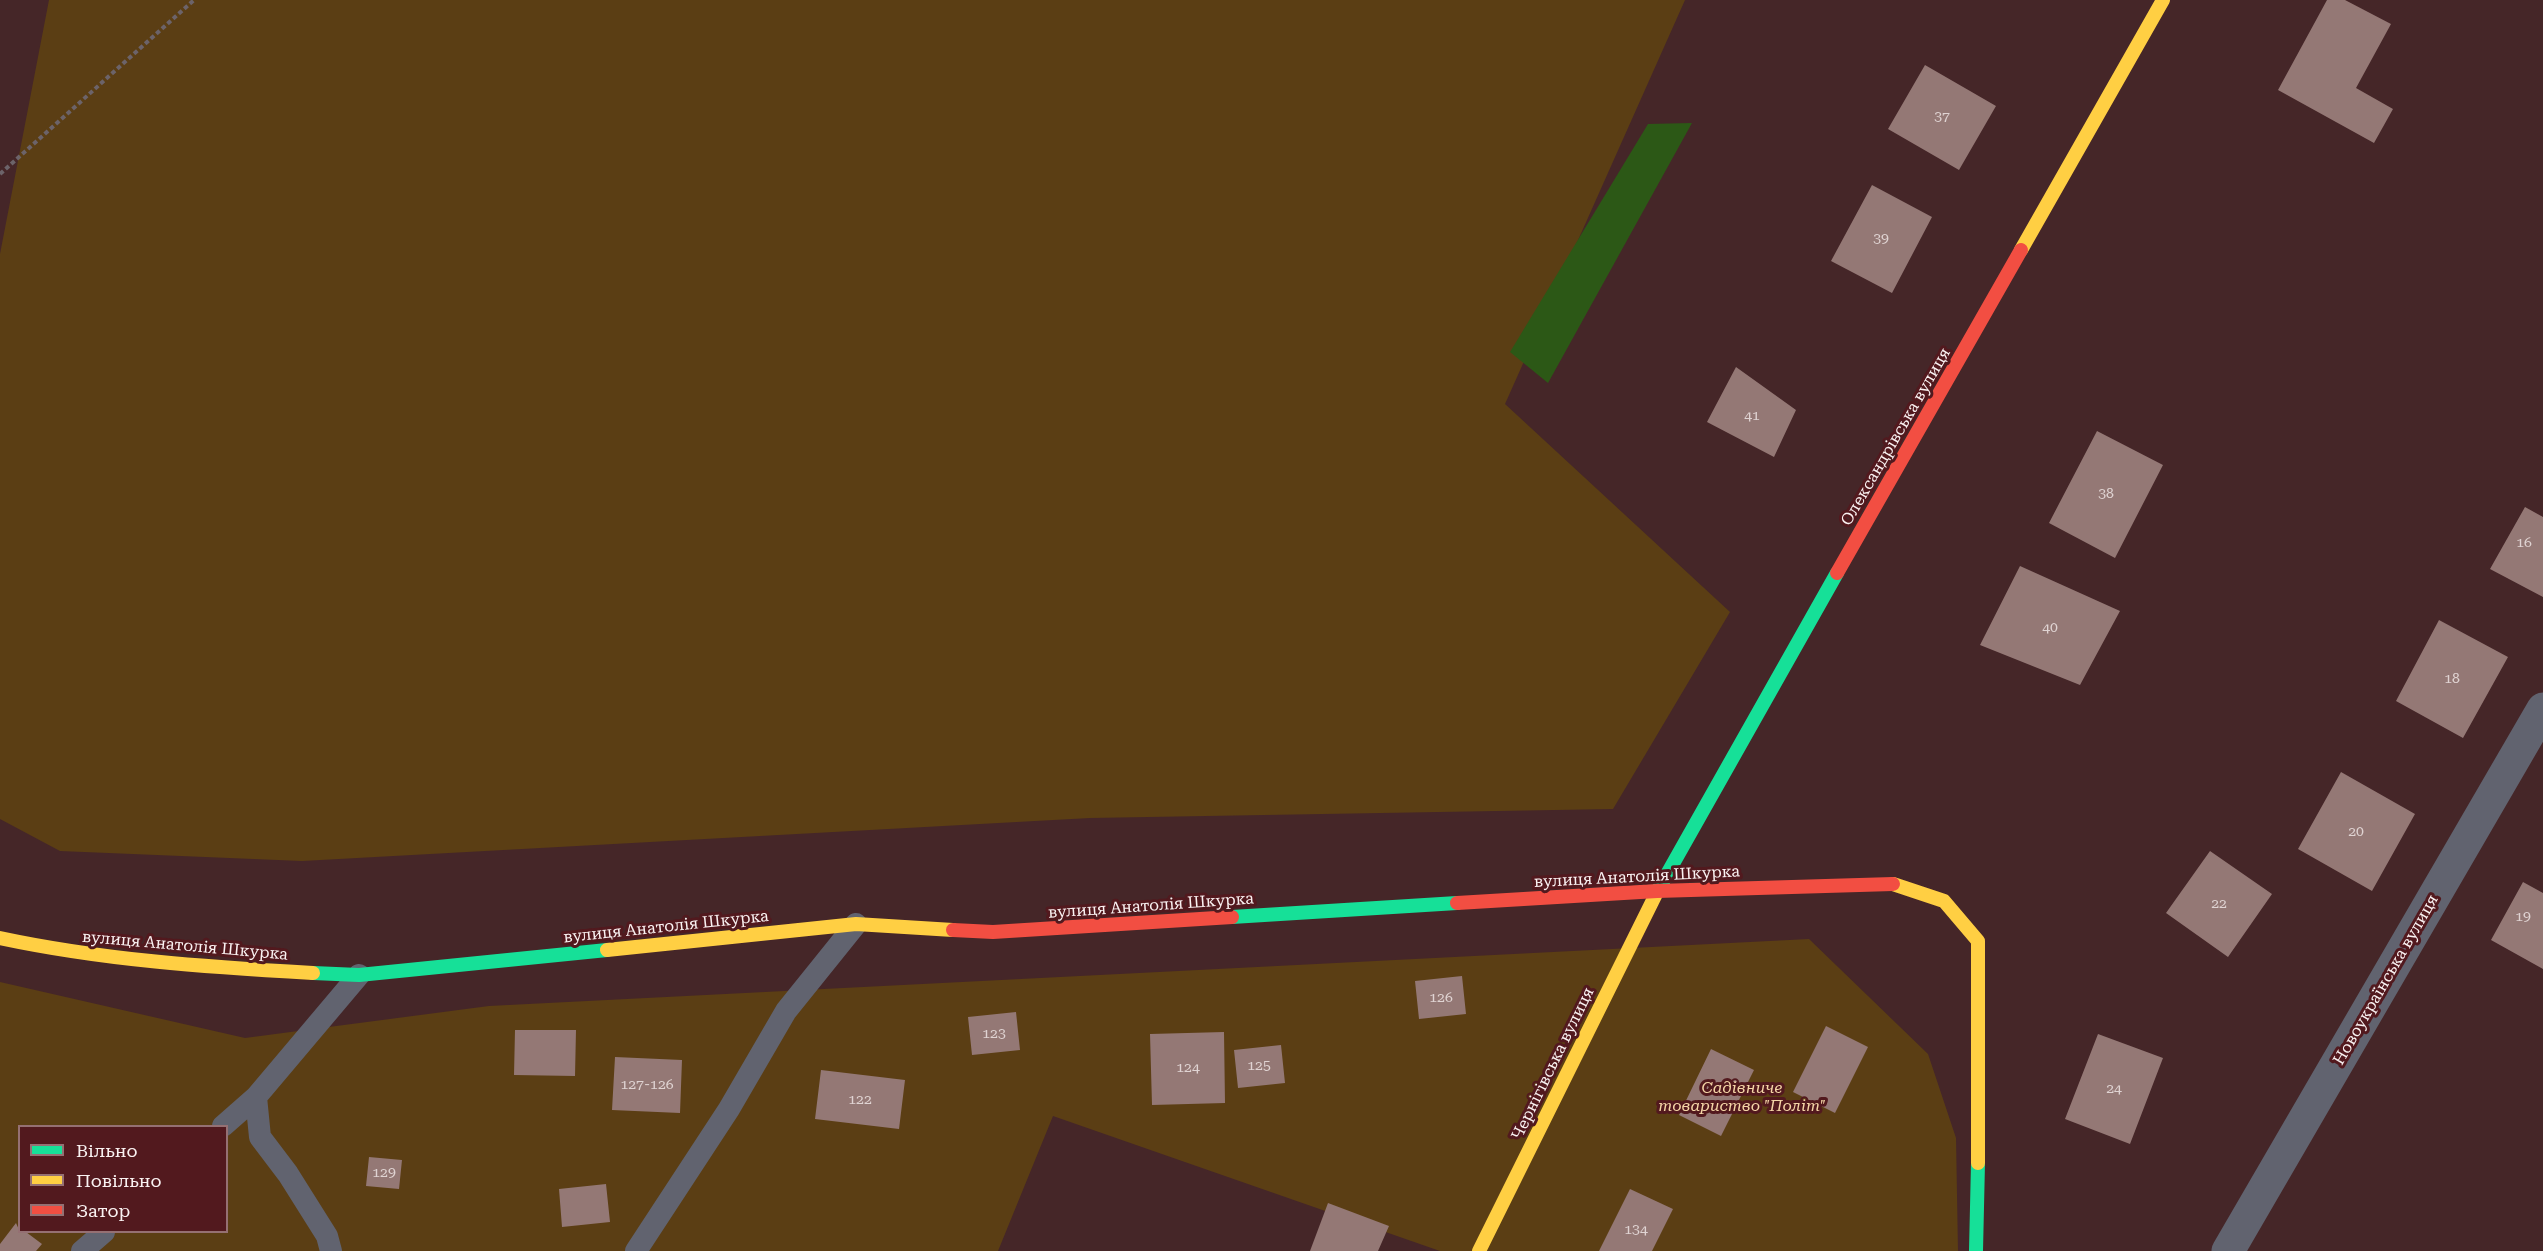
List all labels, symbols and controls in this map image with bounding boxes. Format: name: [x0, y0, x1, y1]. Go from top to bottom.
house number: 37: [1934, 109, 1950, 125]
house number: 39: [1873, 231, 1889, 247]
street label: Олександрівська вулиця: [1837, 345, 1955, 529]
house number: 41: [1744, 408, 1760, 424]
house number: 38: [2098, 486, 2114, 502]
house number: 16: [2516, 535, 2532, 551]
house number: 40: [2042, 620, 2058, 636]
house number: 18: [2444, 671, 2460, 687]
house number: 20: [2348, 824, 2364, 840]
street label: вулиця Анатолія Шкурка: [1533, 862, 1741, 892]
street label: вулиця Анатолія Шкурка: [1047, 889, 1255, 923]
street label: Новоукраїнська вулиця: [2329, 891, 2443, 1069]
house number: 22: [2211, 896, 2227, 912]
street label: вулиця Анатолія Шкурка: [562, 907, 770, 947]
house number: 19: [2515, 909, 2531, 925]
street label: вулиця Анатолія Шкурка: [81, 927, 289, 965]
street label: Чернігівська вулиця: [1508, 985, 1598, 1143]
house number: 126: [1429, 990, 1453, 1006]
house number: 123: [982, 1026, 1006, 1042]
house number: 125: [1247, 1058, 1271, 1074]
house number: 124: [1176, 1060, 1200, 1076]
house number: 127-126: [620, 1077, 674, 1093]
park label: Садівниче товариство "Політ": [1658, 1078, 1826, 1116]
house number: 24: [2106, 1081, 2122, 1097]
house number: 122: [848, 1092, 872, 1108]
legend: [18, 1125, 228, 1233]
text: Вільно: [76, 1140, 138, 1161]
house number: 129: [372, 1165, 396, 1181]
text: Повільно: [76, 1170, 162, 1191]
text: Затор: [76, 1200, 130, 1221]
house number: 134: [1624, 1222, 1648, 1238]

